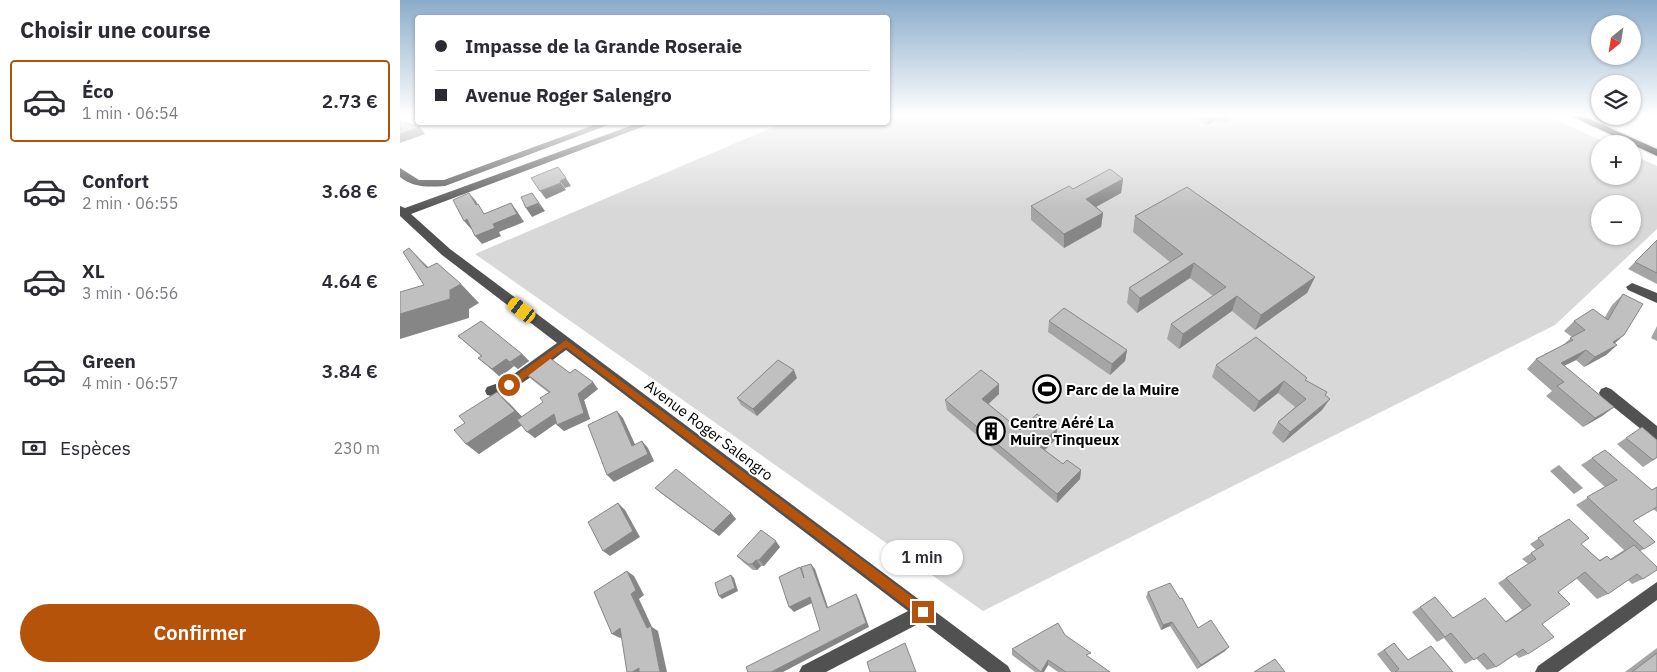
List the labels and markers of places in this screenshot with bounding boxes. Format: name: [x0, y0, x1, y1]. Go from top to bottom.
sports icon: Parc de la Muire: [1032, 374, 1062, 404]
place label: Parc de la Muire: [1066, 380, 1179, 399]
place label: Centre Aéré La Muire Tinqueux: [1010, 413, 1120, 449]
building icon: Centre Aéré La Muire Tinqueux: [976, 416, 1006, 446]

